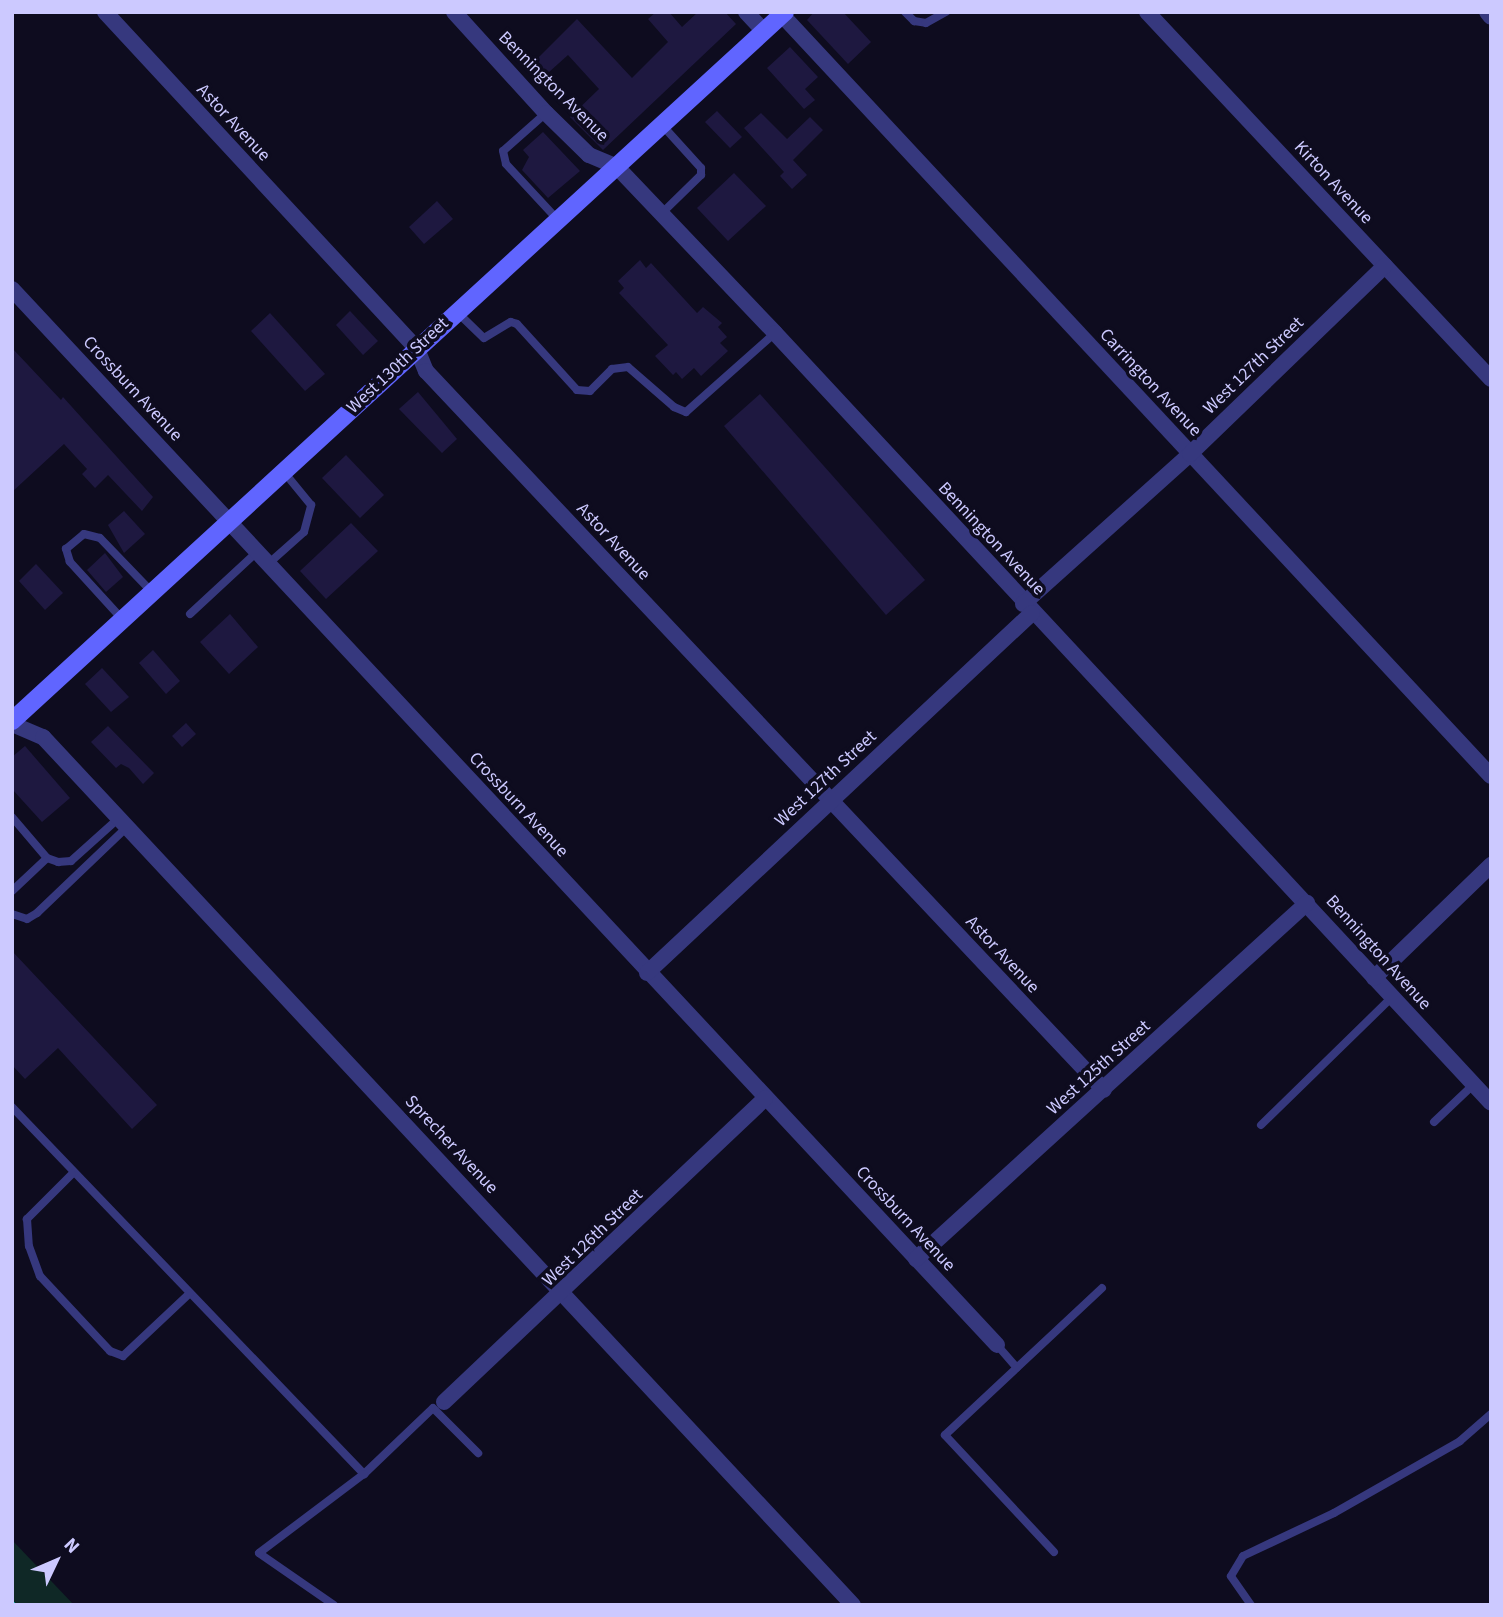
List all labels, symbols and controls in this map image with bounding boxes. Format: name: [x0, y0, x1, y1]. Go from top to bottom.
street label: Bennington Avenue: [493, 27, 613, 147]
street label: Astor Avenue: [192, 80, 274, 166]
street label: Kirton Avenue: [1289, 137, 1377, 229]
street label: West 130th Street: [343, 313, 453, 419]
street label: West 127th Street: [1199, 313, 1309, 419]
street label: Carrington Avenue: [1094, 325, 1206, 441]
street label: Crossburn Avenue: [78, 332, 186, 446]
street label: Bennington Avenue: [933, 478, 1049, 600]
street label: Astor Avenue: [572, 499, 654, 585]
street label: West 127th Street: [771, 726, 881, 832]
street label: Crossburn Avenue: [464, 748, 572, 862]
street label: Bennington Avenue: [1321, 891, 1435, 1015]
street label: Astor Avenue: [961, 912, 1043, 998]
street label: West 125th Street: [1043, 1016, 1155, 1120]
street label: Sprecher Avenue: [400, 1091, 502, 1199]
street label: Crossburn Avenue: [851, 1162, 959, 1276]
street label: West 126th Street: [538, 1185, 648, 1291]
north arrow: [21, 1526, 91, 1596]
text: N: [57, 1532, 86, 1560]

